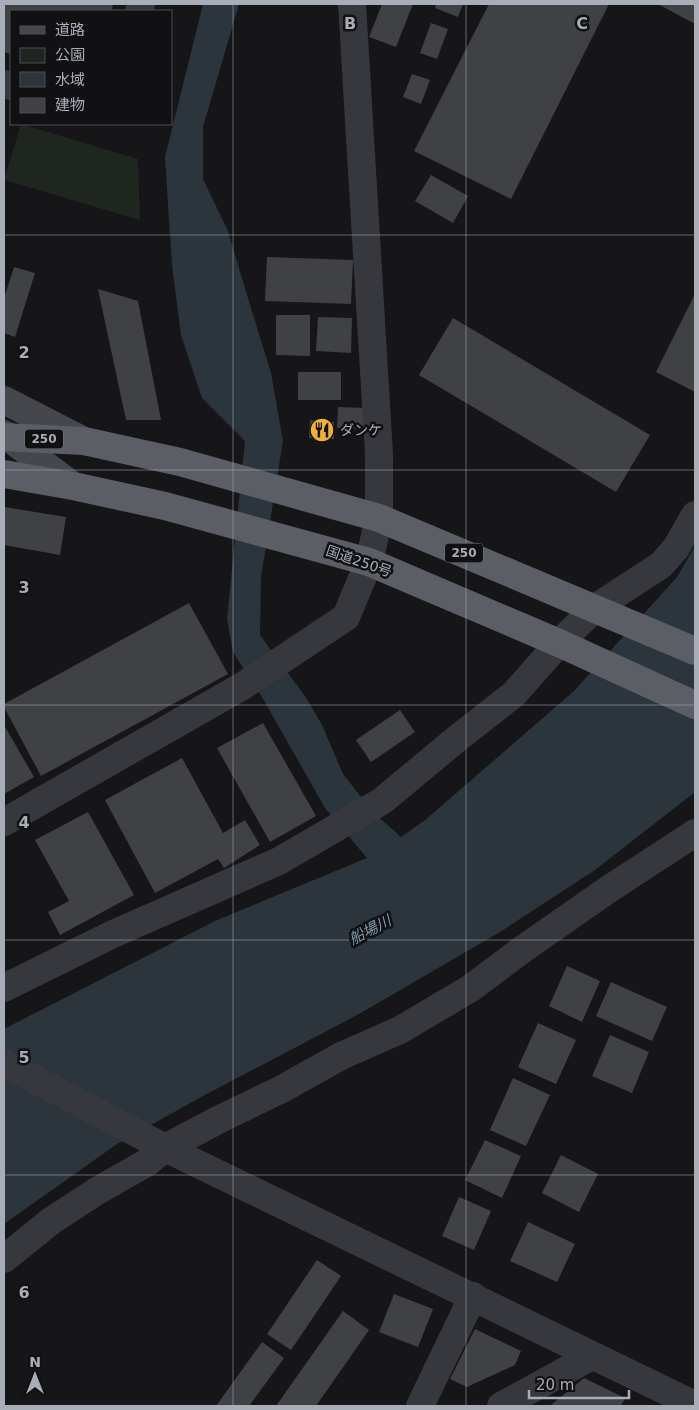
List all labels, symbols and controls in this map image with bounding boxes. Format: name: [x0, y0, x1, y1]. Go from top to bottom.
legend: [10, 10, 172, 125]
text: B: [344, 14, 356, 33]
text: C: [576, 14, 588, 33]
text: 道路: [55, 21, 85, 39]
text: 公園: [55, 46, 85, 64]
text: 水域: [55, 71, 85, 89]
text: 建物: [55, 96, 85, 114]
text: 2: [18, 343, 30, 362]
restaurant icon: ダンケ: [309, 417, 335, 443]
place label: ダンケ: [340, 422, 382, 438]
road number: 250: [25, 429, 63, 448]
street label: 国道250号: [324, 542, 394, 580]
road number: 250: [445, 544, 483, 562]
text: 3: [18, 578, 30, 597]
text: 4: [18, 813, 30, 832]
water label: 船場川: [346, 911, 396, 949]
text: 5: [18, 1048, 30, 1067]
text: 6: [18, 1283, 30, 1302]
north arrow: [10, 1350, 60, 1400]
text: N: [29, 1354, 41, 1370]
scale bar: [529, 1368, 629, 1400]
text: 20 m: [536, 1376, 574, 1394]

